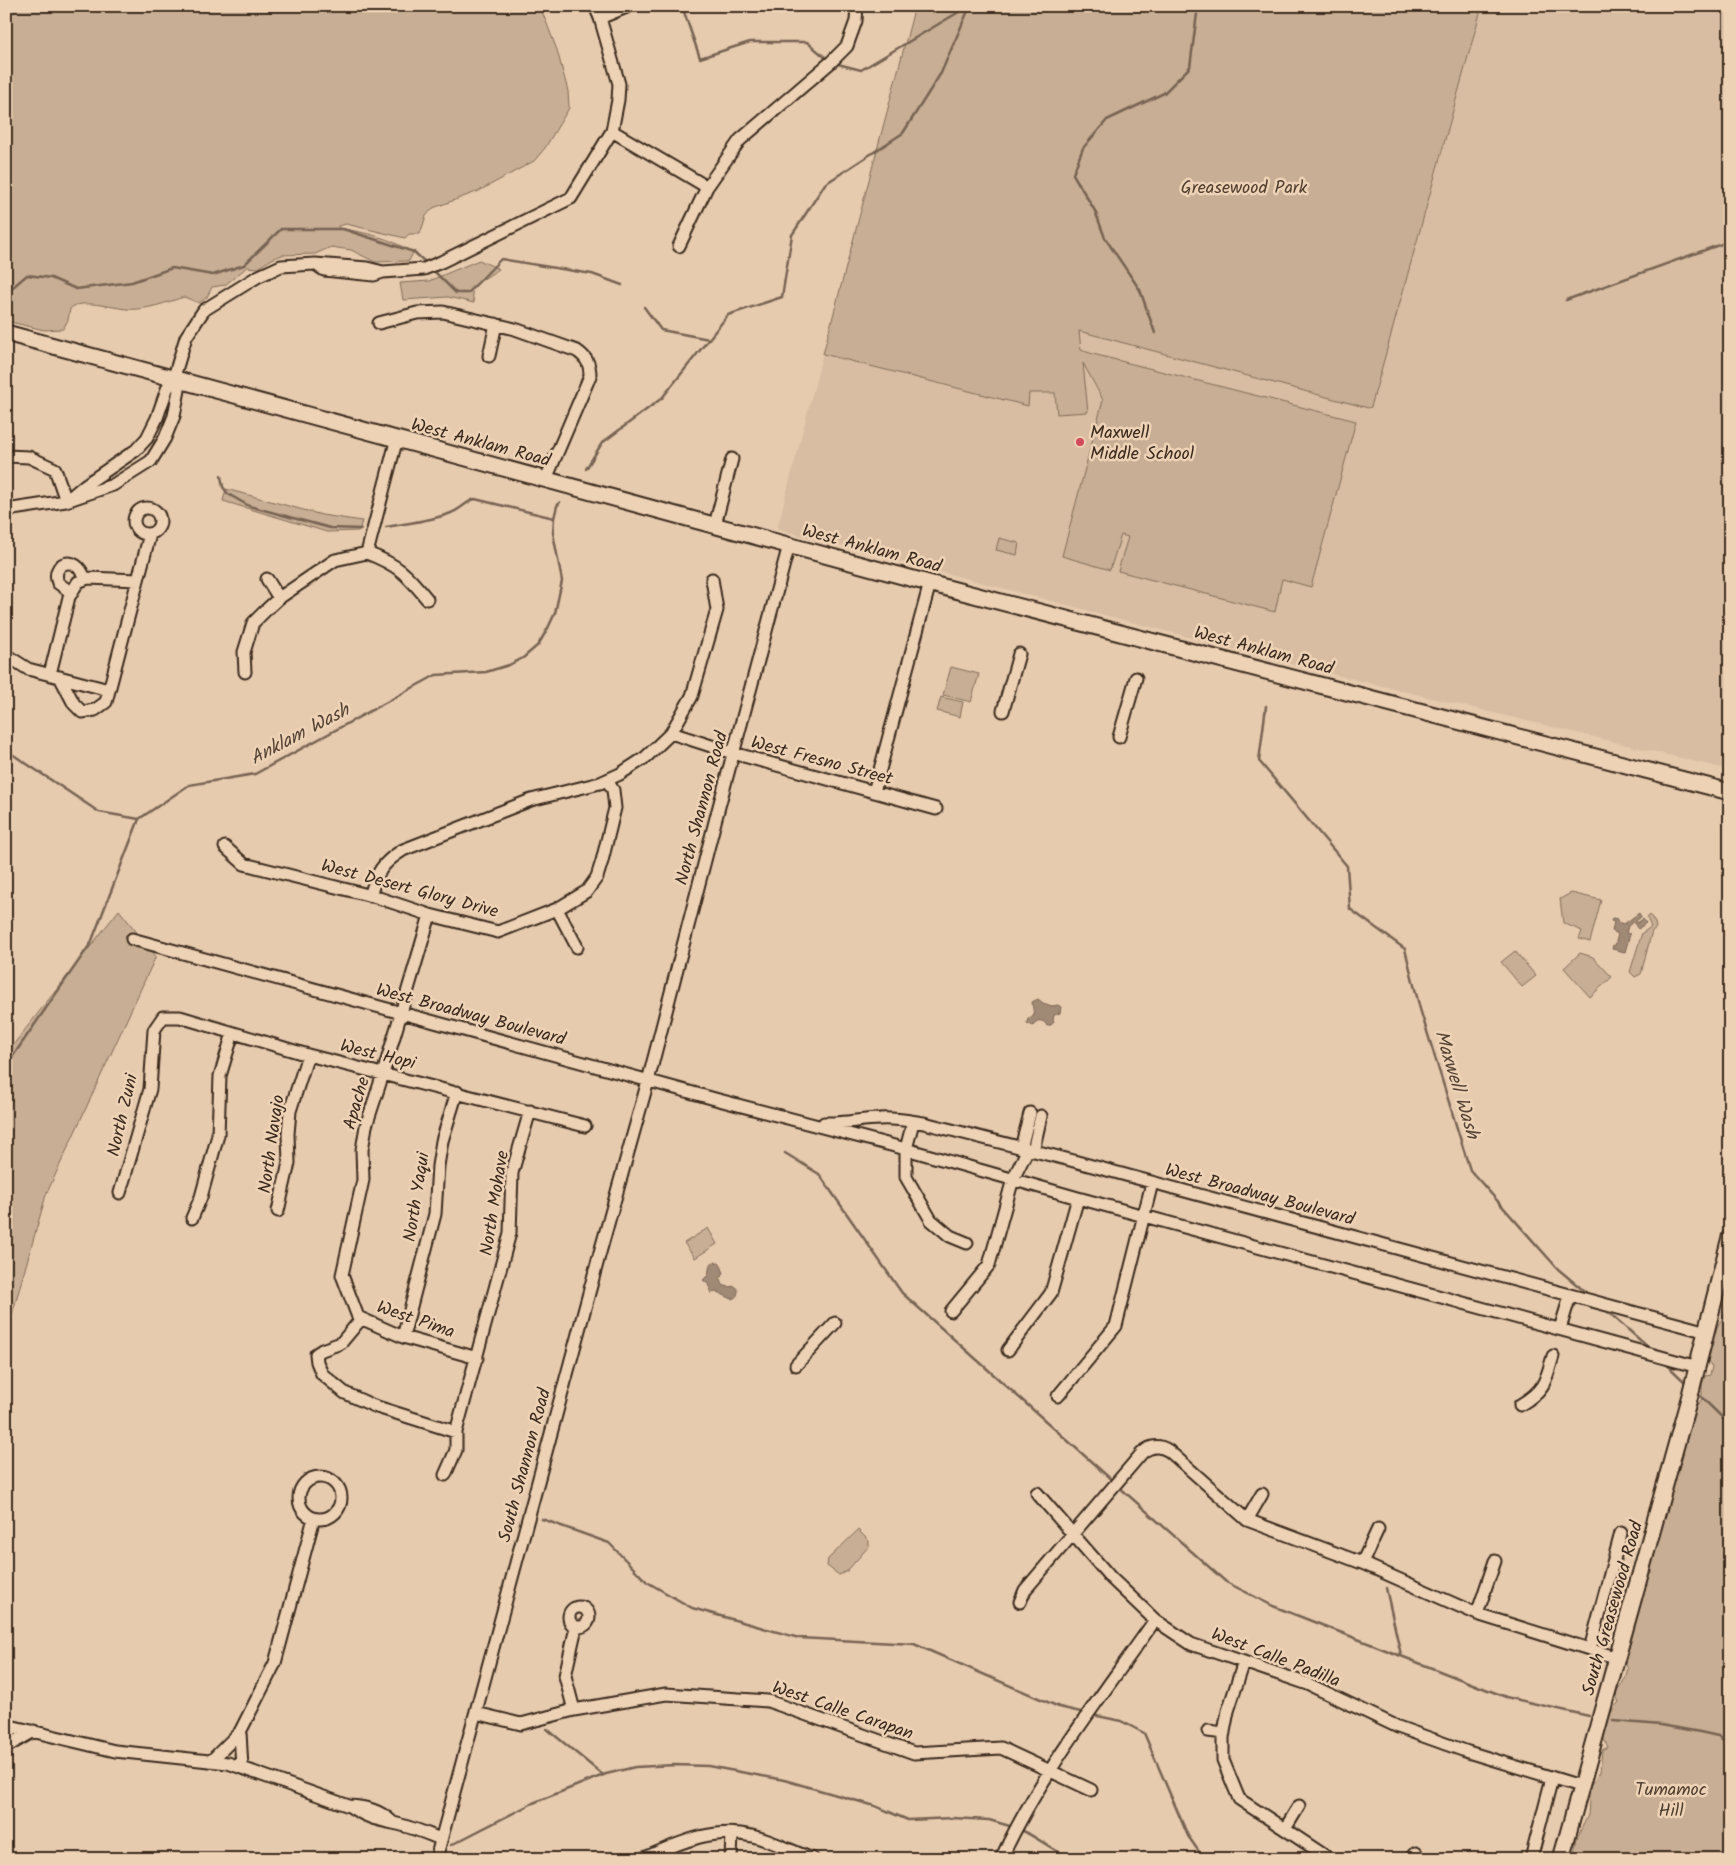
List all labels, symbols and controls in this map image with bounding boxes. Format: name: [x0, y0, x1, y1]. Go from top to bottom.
park label: Greasewood Park: [1181, 174, 1308, 203]
street label: West Anklam Road: [408, 411, 555, 476]
place label: Maxwell Middle School: [1090, 419, 1195, 469]
marker: Maxwell Middle School: [1074, 436, 1086, 448]
street label: West Anklam Road: [799, 517, 946, 582]
street label: West Anklam Road: [1191, 619, 1338, 684]
water label: Anklam Wash: [245, 695, 357, 774]
street label: North Shannon Road: [668, 727, 737, 888]
street label: West Fresno Street: [747, 729, 897, 795]
street label: West Desert Glory Drive: [318, 852, 501, 927]
street label: West Broadway Boulevard: [373, 976, 570, 1055]
water label: Maxwell Wash: [1425, 1026, 1487, 1144]
street label: West Hopi: [337, 1032, 419, 1079]
street label: North Zuni: [100, 1071, 147, 1159]
street label: Apache: [336, 1074, 379, 1133]
street label: North Navajo: [251, 1093, 294, 1196]
street label: North Mohave: [473, 1148, 518, 1258]
street label: North Yaqui: [396, 1150, 439, 1244]
street label: West Broadway Boulevard: [1162, 1156, 1359, 1235]
street label: West Pima: [373, 1294, 458, 1347]
street label: South Shannon Road: [491, 1384, 560, 1545]
street label: South Greasewood Road: [1575, 1517, 1652, 1699]
street label: West Calle Padilla: [1207, 1620, 1344, 1696]
street label: West Calle Carapan: [768, 1674, 917, 1749]
park label: Tumamoc Hill: [1635, 1776, 1707, 1826]

